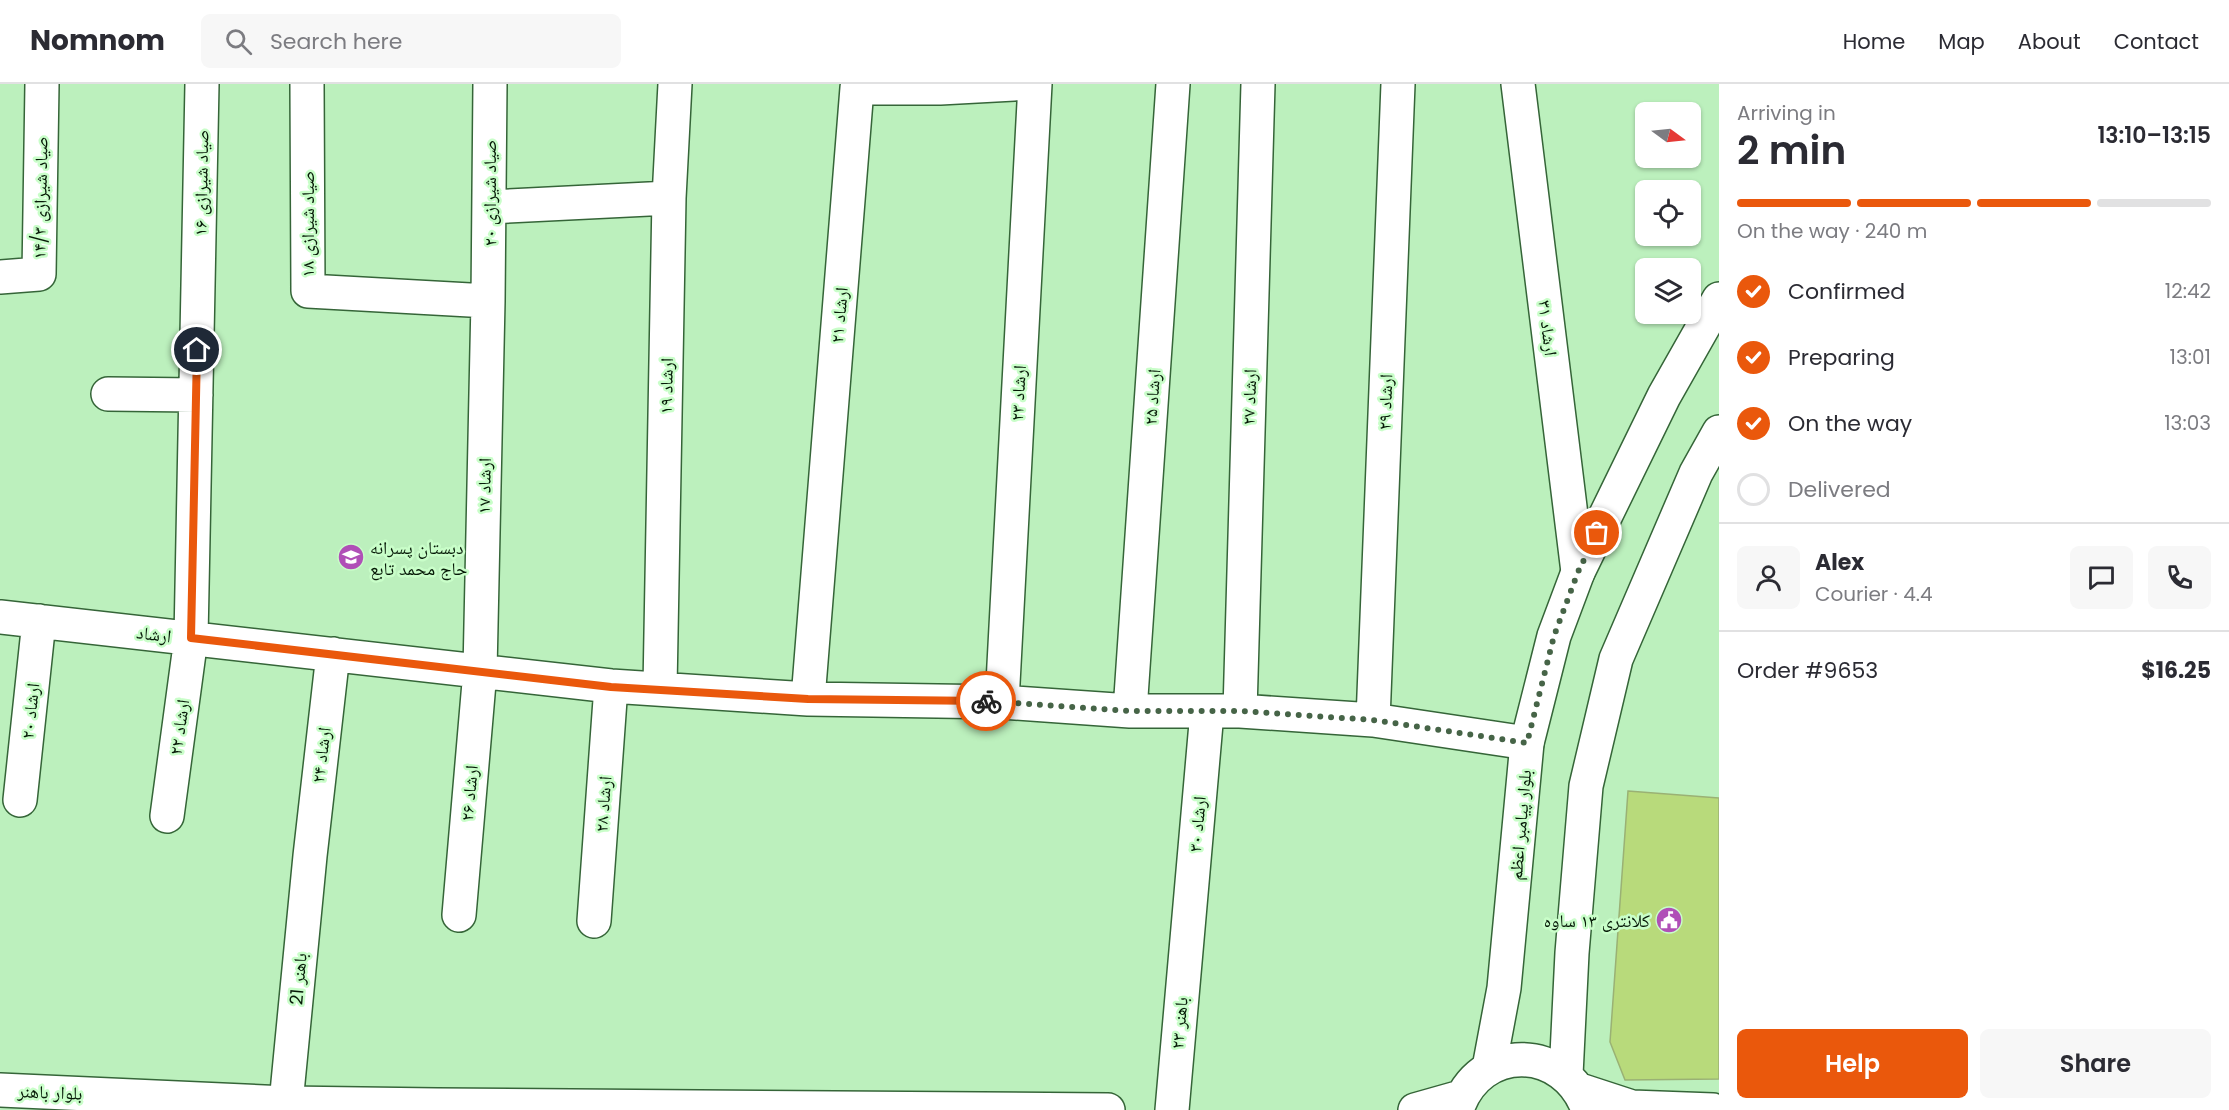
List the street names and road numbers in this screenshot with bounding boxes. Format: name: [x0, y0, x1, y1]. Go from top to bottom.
street label: صیاد شیرازی ۱۶: [188, 130, 214, 236]
street label: صیاد شیرازی ۱۴/۳: [26, 136, 54, 260]
street label: صیاد شیرازی ۲۰: [477, 140, 502, 246]
street label: صیاد شیرازی ۱۸: [295, 171, 320, 277]
street label: ارشاد ۲۱: [824, 286, 854, 344]
street label: ارشاد ۳۱: [1532, 299, 1564, 357]
street label: ارشاد ۱۹: [653, 358, 679, 414]
street label: ارشاد ۲۳: [1004, 364, 1032, 422]
street label: ارشاد ۲۵: [1138, 368, 1166, 426]
street label: ارشاد ۲۷: [1236, 369, 1262, 425]
street label: ارشاد ۲۹: [1372, 374, 1398, 430]
street label: ارشاد ۱۷: [471, 458, 497, 514]
street label: ارشاد: [135, 619, 173, 649]
street label: ارشاد ۲۰: [15, 682, 45, 740]
street label: ارشاد ۲۲: [163, 698, 195, 756]
street label: ارشاد ۲۴: [305, 726, 337, 784]
street label: ارشاد ۲۶: [454, 764, 484, 822]
street label: بلوار پیامبر اعظم: [1503, 769, 1537, 881]
street label: ارشاد ۲۸: [589, 775, 617, 833]
street label: ارشاد ۳۰: [1182, 795, 1212, 853]
street label: باهنر 21: [283, 952, 313, 1006]
street label: باهنر ۲۳: [1164, 996, 1194, 1050]
street label: بلوار باهنر: [16, 1078, 83, 1106]

